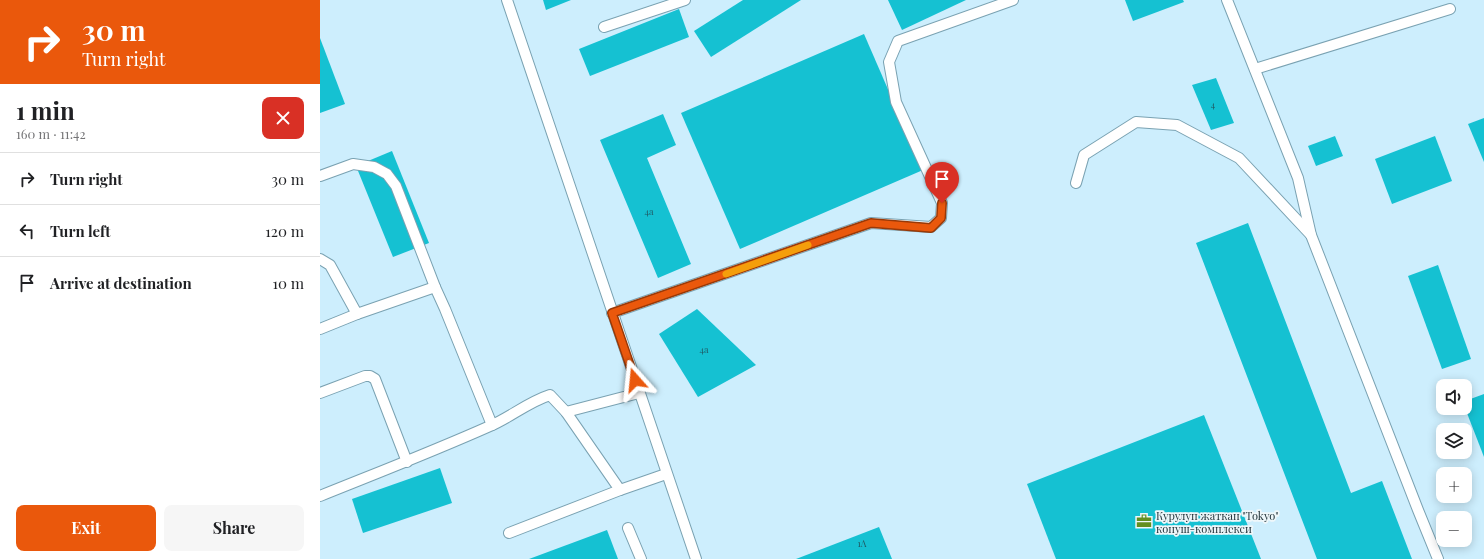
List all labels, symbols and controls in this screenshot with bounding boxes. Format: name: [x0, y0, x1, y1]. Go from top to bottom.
text: 30 m: [82, 11, 146, 48]
icon: right: [16, 16, 68, 68]
text: Turn right: [82, 47, 165, 71]
text: 1 min: [16, 94, 75, 126]
button: close: [262, 97, 304, 139]
house number: 4: [1211, 98, 1216, 110]
text: 160 m · 11:42: [16, 125, 86, 142]
pin: [925, 162, 959, 203]
icon: right: [16, 168, 38, 190]
icon: arrive: [931, 168, 953, 190]
text: Turn right: [50, 169, 123, 189]
text: 30 m: [271, 169, 304, 189]
house number: 4а: [645, 205, 654, 217]
icon: left: [16, 220, 38, 242]
text: Turn left: [50, 221, 111, 241]
text: 120 m: [265, 221, 304, 241]
icon: arrive: [16, 272, 38, 294]
text: Arrive at destination: [50, 273, 192, 293]
text: 10 m: [272, 273, 304, 293]
house number: 4а: [700, 343, 709, 355]
position arrow: [614, 359, 656, 401]
map controls: [1436, 379, 1472, 547]
button: sound: [1436, 379, 1472, 415]
button: layers: [1436, 423, 1472, 459]
button: +: [1436, 467, 1472, 503]
button: Exit: [16, 505, 156, 551]
button: Share: [164, 505, 304, 551]
place label: Курулуп жаткан "Tokyo" конуш-комплекси: [1156, 508, 1278, 536]
button: −: [1436, 511, 1472, 547]
office icon: Курулуп жаткан "Tokyo" конуш-комплекси: [1135, 512, 1153, 530]
house number: 1А: [857, 537, 867, 549]

